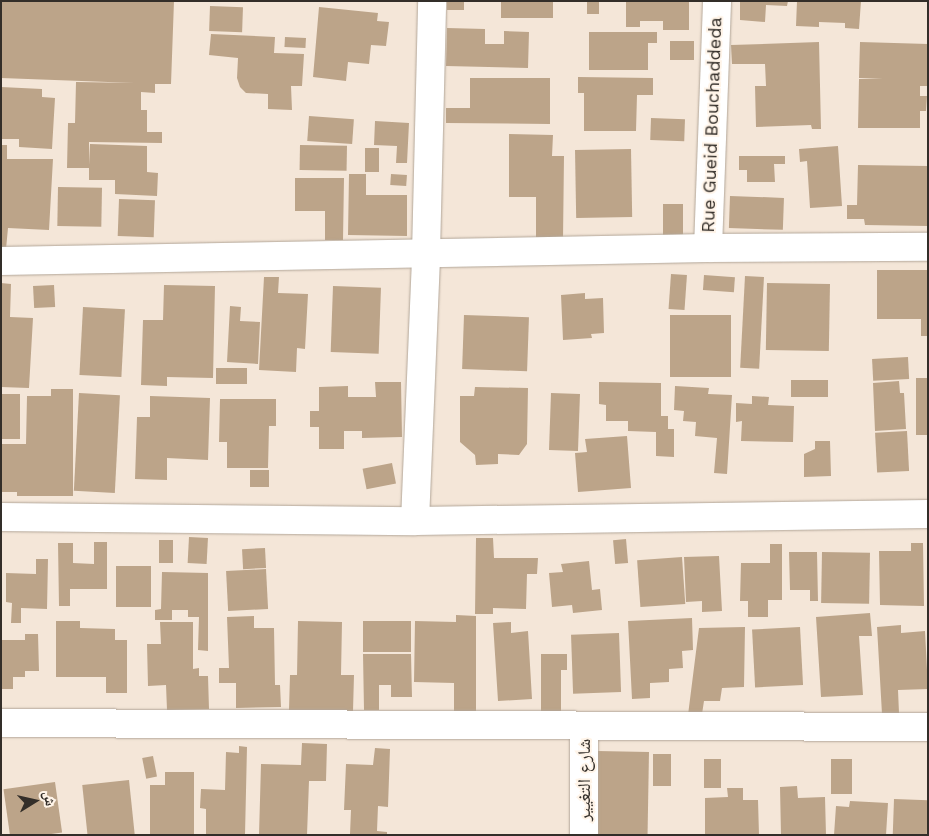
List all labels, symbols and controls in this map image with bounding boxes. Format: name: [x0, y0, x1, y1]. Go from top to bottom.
street label: Rue Gueid Bouchaddeda: [697, 17, 727, 233]
street label: شارع التغيير: [573, 739, 595, 821]
north arrow: [10, 776, 60, 826]
text: ش: [41, 790, 59, 807]

